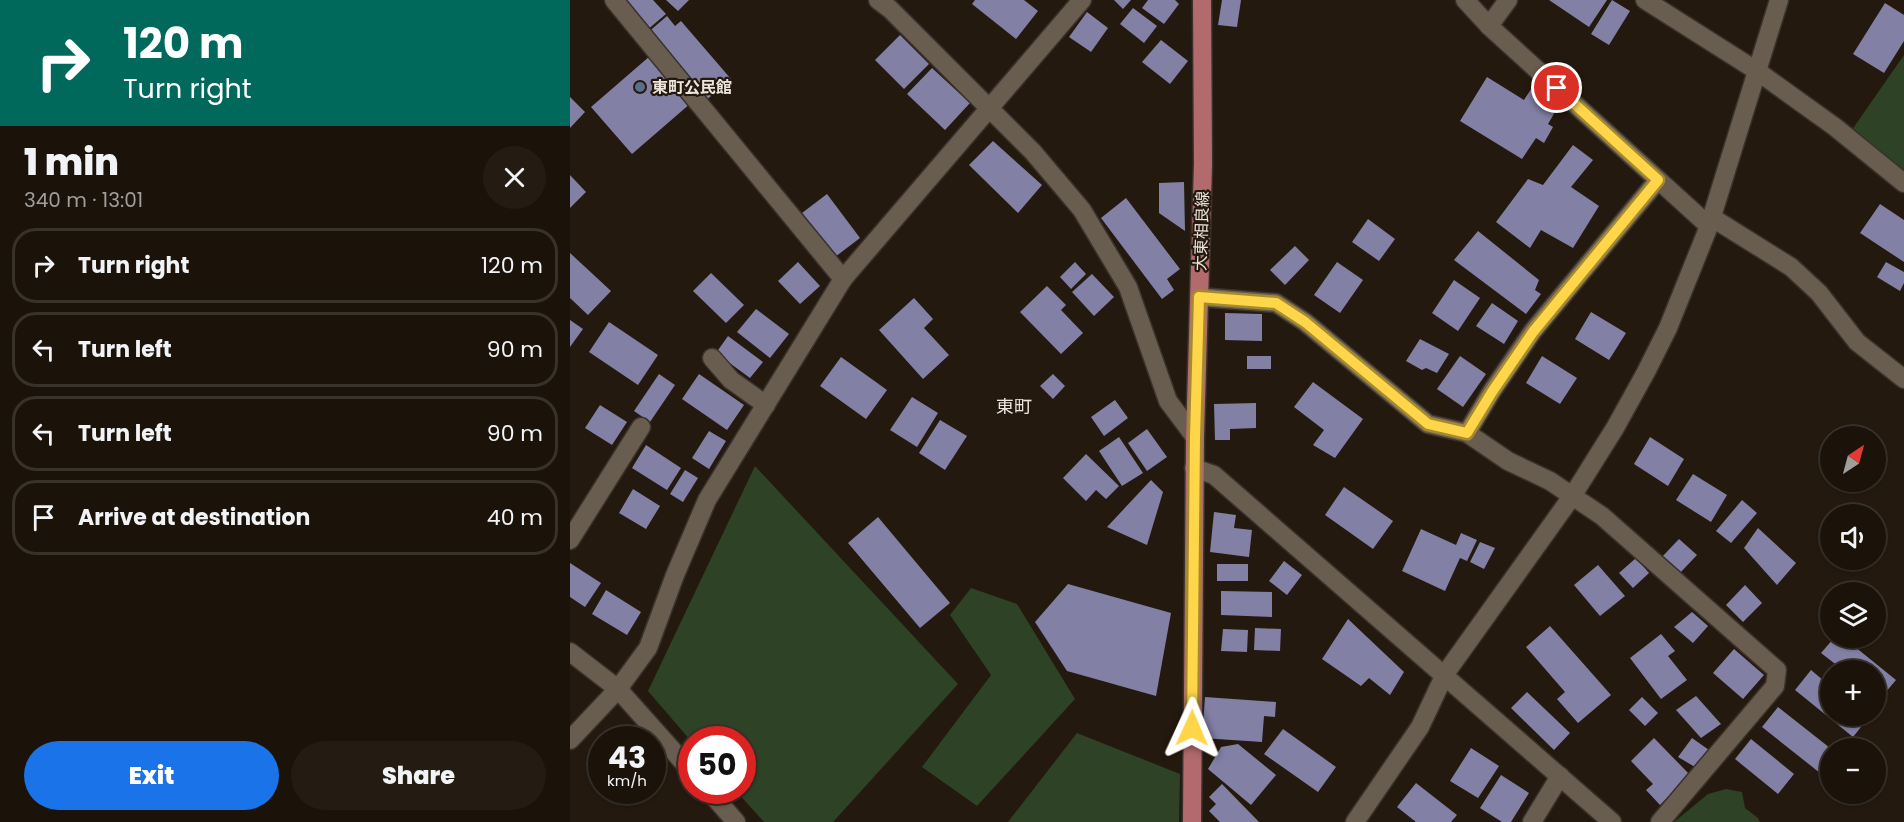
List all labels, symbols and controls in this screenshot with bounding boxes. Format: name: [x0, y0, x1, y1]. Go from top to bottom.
text: 120 m: [123, 14, 244, 73]
icon: right: [24, 24, 102, 102]
pin: [1531, 62, 1582, 113]
text: Turn right: [123, 70, 252, 107]
icon: arrive: [1540, 71, 1573, 104]
place label: 東町公民館: [652, 76, 732, 99]
marker: 東町公民館: [633, 80, 647, 94]
text: 1 min: [24, 137, 119, 188]
button: close: [483, 146, 546, 209]
text: 340 m · 13:01: [24, 186, 143, 214]
street label: 大東相良線: [1189, 191, 1214, 271]
icon: right: [27, 249, 60, 282]
text: Turn right: [78, 250, 189, 281]
text: 120 m: [481, 250, 543, 281]
icon: left: [27, 333, 60, 366]
text: Turn left: [78, 334, 172, 365]
text: 90 m: [487, 334, 543, 365]
district label: 東町: [996, 394, 1032, 419]
icon: left: [27, 417, 60, 450]
text: Turn left: [78, 418, 172, 449]
text: 90 m: [487, 418, 543, 449]
north arrow: [1820, 426, 1886, 492]
map controls: [1820, 426, 1886, 804]
icon: arrive: [27, 501, 60, 534]
text: Arrive at destination: [78, 502, 310, 533]
text: 40 m: [487, 502, 543, 533]
button: sound: [1820, 504, 1886, 570]
button: layers: [1820, 582, 1886, 648]
button: +: [1820, 660, 1886, 726]
position arrow: [1160, 696, 1224, 760]
speed limit sign: 50: [678, 726, 756, 804]
text: 43: [608, 736, 646, 779]
button: −: [1820, 738, 1886, 804]
button: Exit: [24, 741, 279, 810]
button: Share: [291, 741, 546, 810]
text: km/h: [607, 770, 647, 791]

